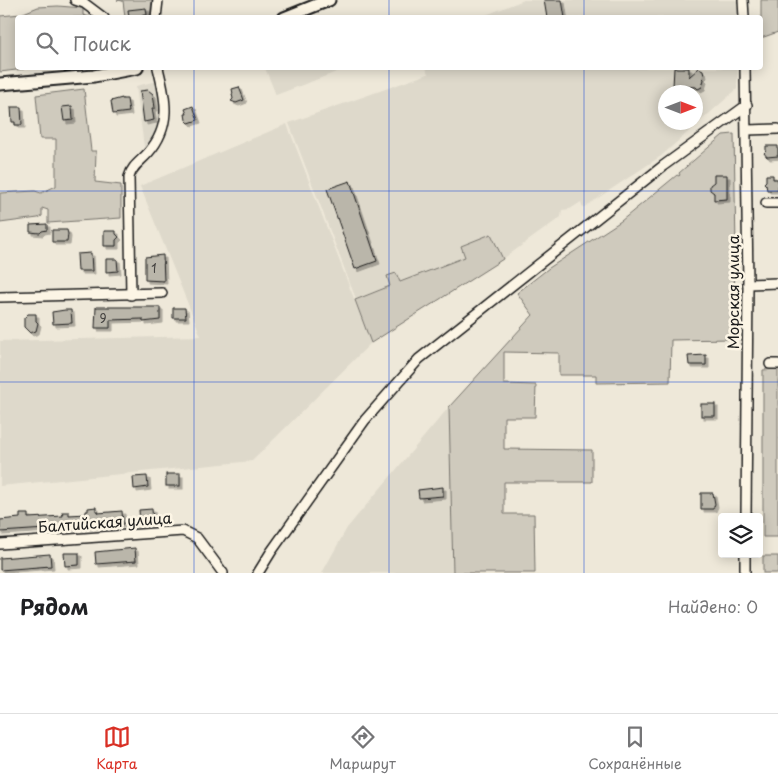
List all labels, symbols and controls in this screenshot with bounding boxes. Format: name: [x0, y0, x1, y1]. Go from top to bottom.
search box: [15, 15, 763, 70]
icon: search: [33, 29, 61, 57]
text: Поиск: [73, 29, 131, 57]
north arrow: [658, 85, 703, 130]
street label: Морская улица: [721, 234, 744, 349]
house number: 1: [151, 259, 157, 277]
house number: 9: [99, 309, 107, 327]
street label: Балтийская улица: [37, 505, 173, 538]
map controls: [718, 513, 763, 558]
button: layers: [718, 513, 763, 558]
text: Рядом: [20, 590, 88, 622]
text: Найдено: 0: [668, 594, 758, 618]
tab: Карта: [96, 723, 137, 774]
tab: Маршрут: [330, 723, 396, 774]
tab: Сохранённые: [588, 723, 682, 774]

